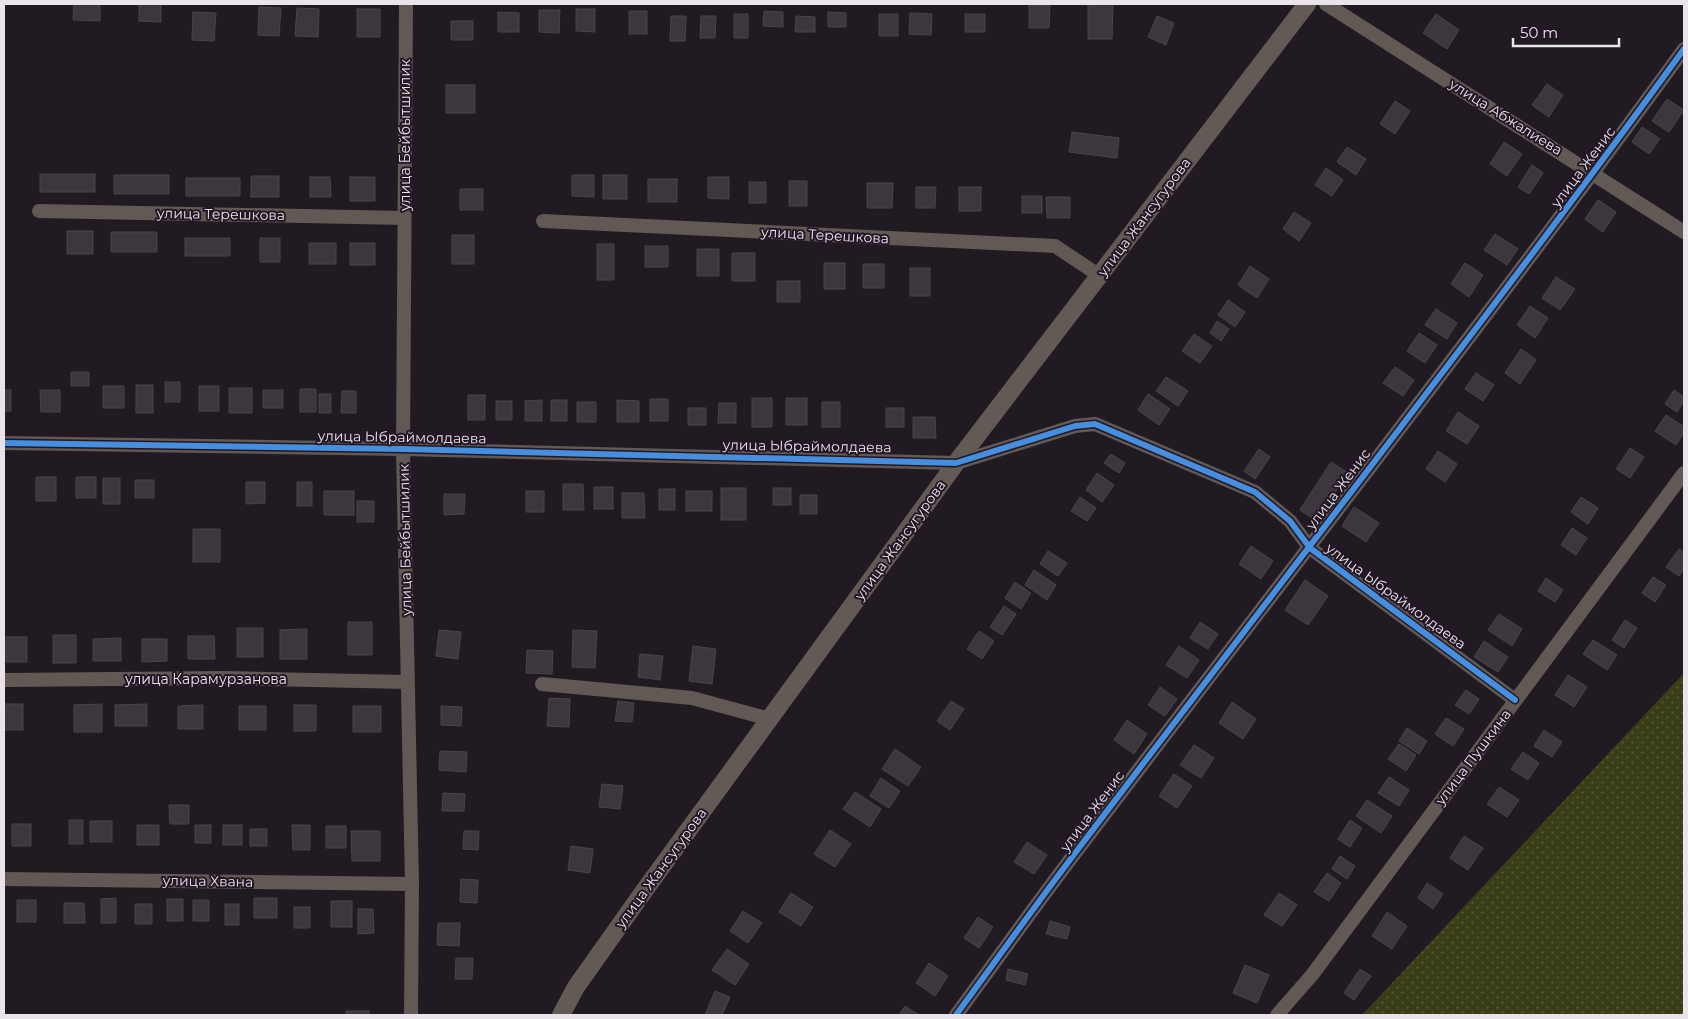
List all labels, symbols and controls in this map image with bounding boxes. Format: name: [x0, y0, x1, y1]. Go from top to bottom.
scale bar: [1513, 15, 1619, 47]
text: 50 m: [1520, 23, 1558, 42]
street label: улица Бейбытшилик: [396, 59, 414, 212]
street label: улица Абжалиева: [1445, 74, 1566, 159]
street label: улица Женис: [1546, 123, 1619, 212]
street label: улица Жансугурова: [1093, 154, 1195, 281]
street label: улица Терешкова: [156, 204, 285, 224]
street label: улица Терешкова: [760, 223, 889, 247]
street label: улица Ыбраймолдаева: [316, 427, 487, 447]
street label: улица Ыбраймолдаева: [721, 436, 892, 456]
street label: улица Женис: [1301, 445, 1374, 534]
street label: улица Бейбытшилик: [395, 464, 415, 617]
street label: улица Жансугурова: [850, 476, 950, 604]
street label: улица Ыбраймолдаева: [1322, 538, 1470, 653]
street label: улица Карамурзанова: [124, 670, 287, 688]
street label: улица Пушкина: [1431, 706, 1515, 809]
street label: улица Женис: [1055, 767, 1128, 856]
street label: улица Жансугурова: [611, 804, 711, 932]
street label: улица Хвана: [162, 871, 253, 891]

